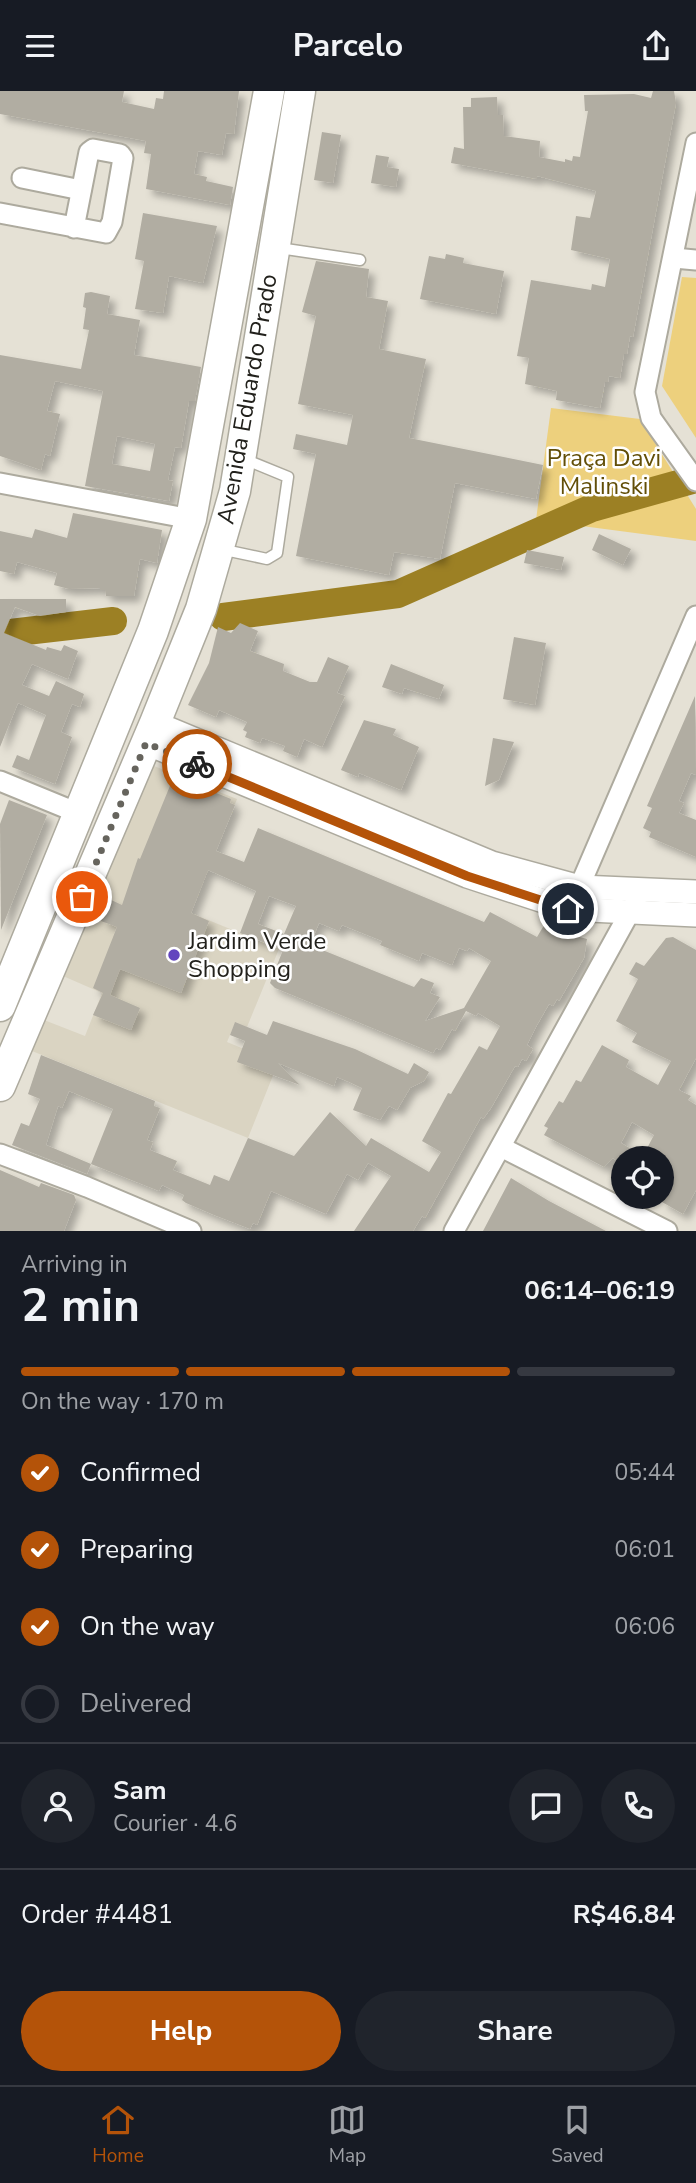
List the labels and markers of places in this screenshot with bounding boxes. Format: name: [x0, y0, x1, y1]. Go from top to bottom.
pin: [52, 867, 112, 927]
pin: [538, 879, 598, 939]
place label: Jardim Verde Shopping: [187, 925, 326, 985]
marker: Jardim Verde Shopping: [166, 947, 182, 963]

